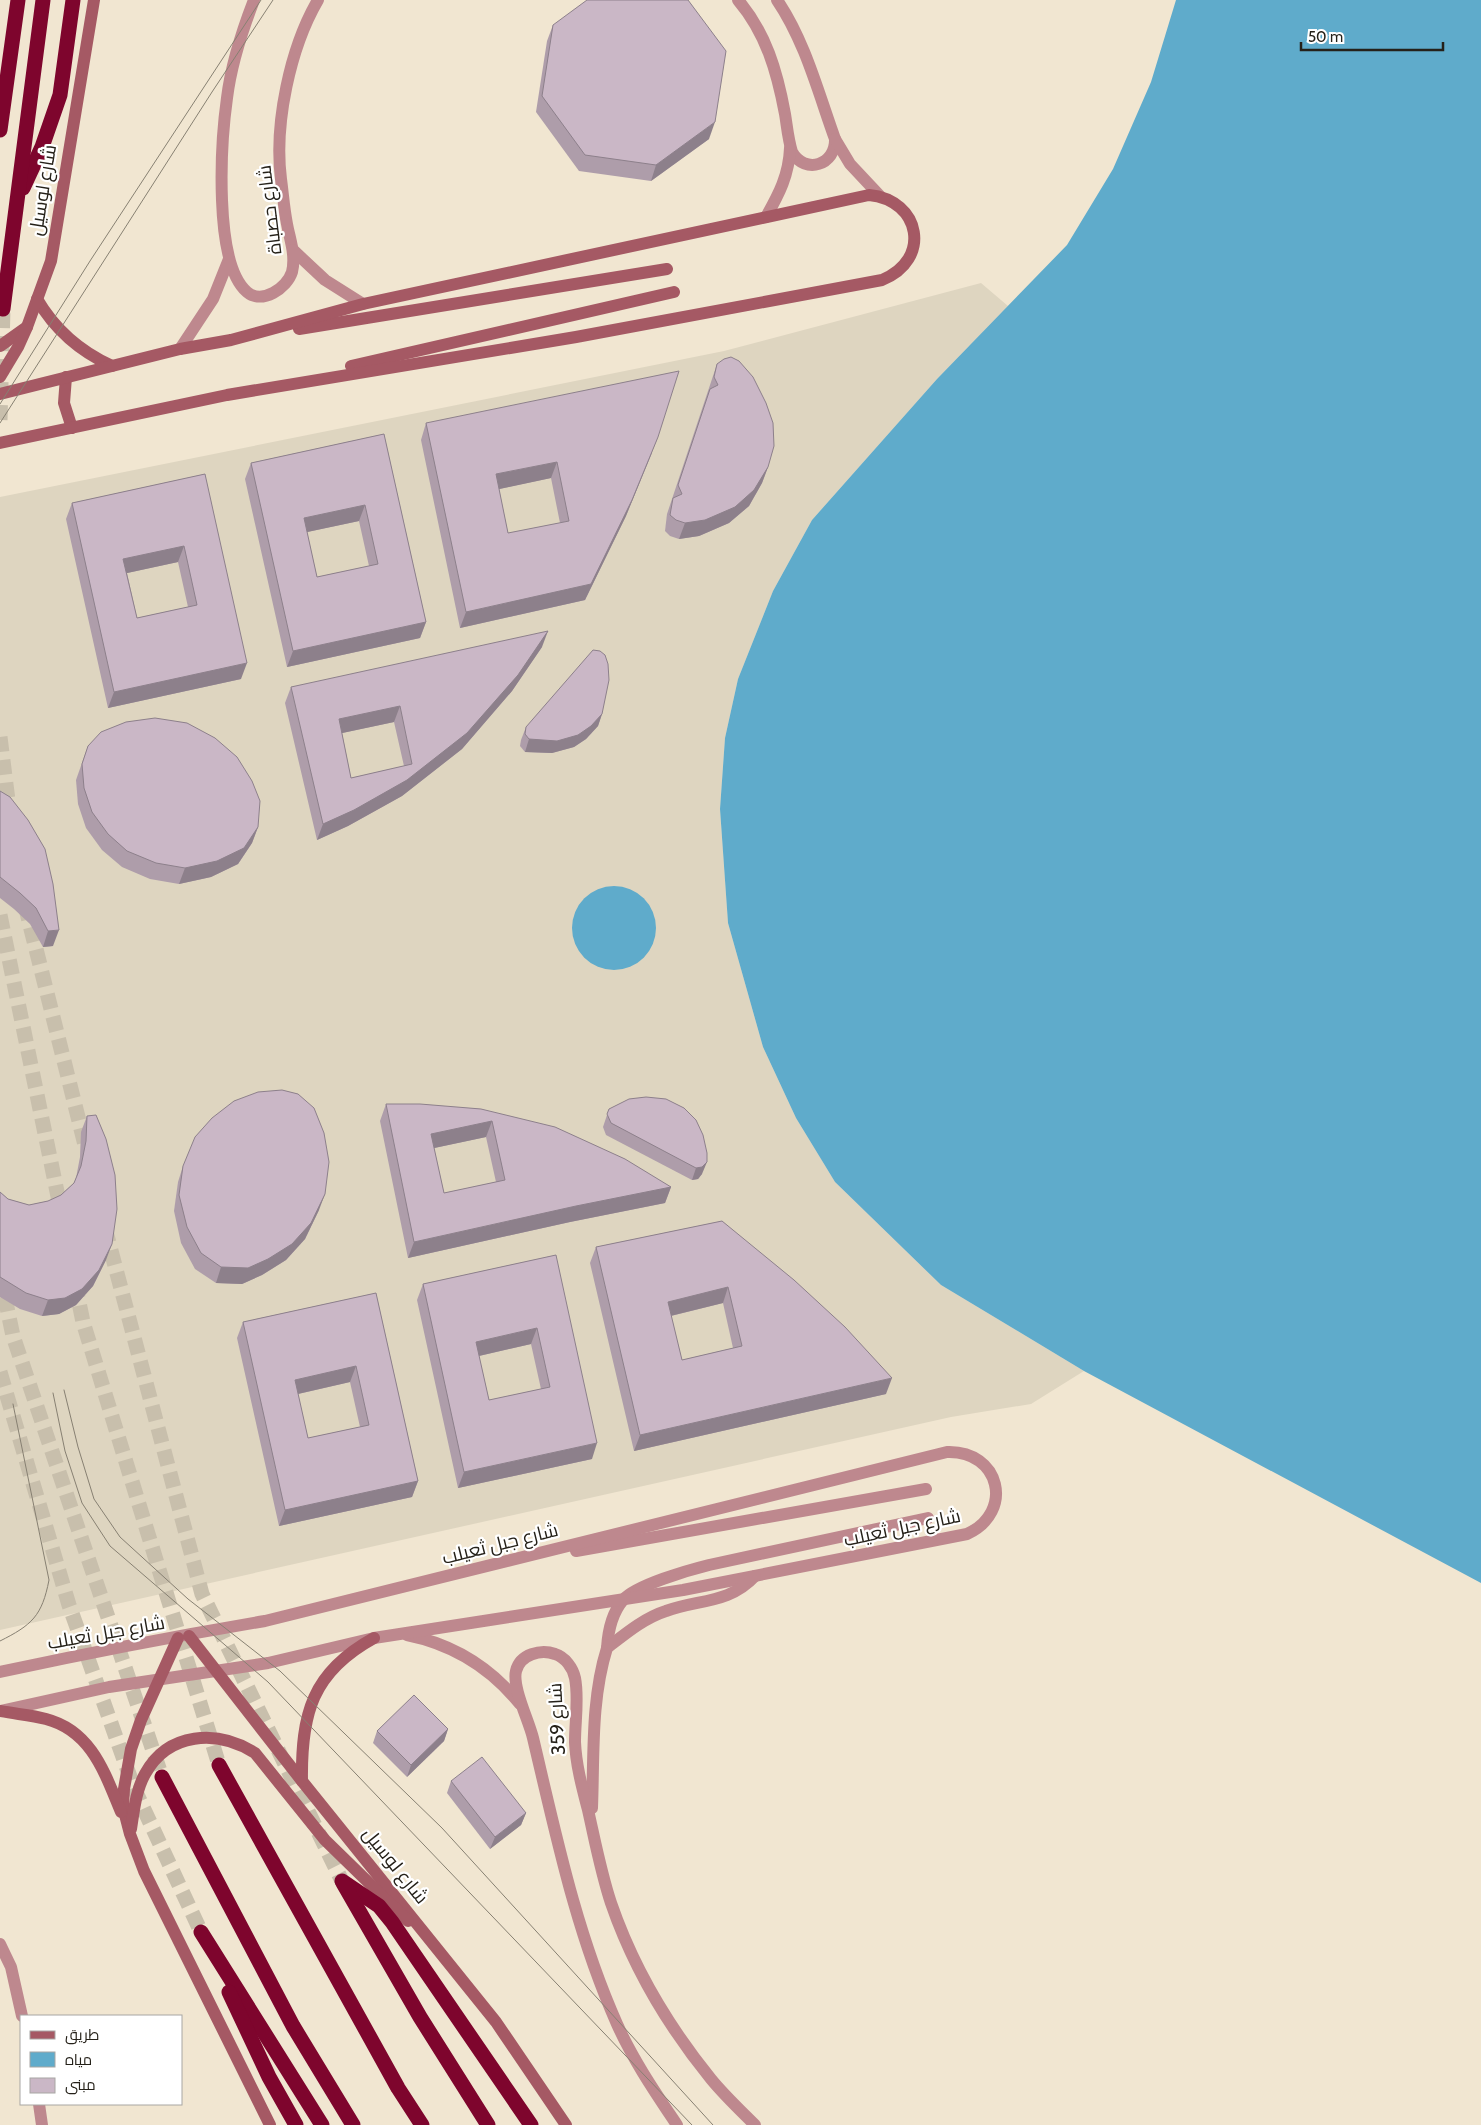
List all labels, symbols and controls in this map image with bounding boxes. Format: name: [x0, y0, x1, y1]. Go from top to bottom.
scale bar: [1301, 20, 1444, 52]
text: 50 m: [1308, 28, 1343, 46]
street label: شارع لوسيل: [24, 143, 63, 238]
street label: شارع حصباة: [253, 164, 288, 256]
street label: شارع جبل ثعيلب: [842, 1504, 963, 1553]
street label: شارع جبل ثعيلب: [440, 1518, 561, 1571]
street label: شارع جبل ثعيلب: [46, 1611, 167, 1656]
street label: شارع 359: [543, 1682, 572, 1756]
street label: شارع لوسيل: [356, 1822, 433, 1910]
legend: [20, 2015, 182, 2105]
text: طريق: [65, 2026, 99, 2045]
text: مياه: [65, 2051, 92, 2069]
text: مبنى: [65, 2076, 96, 2095]

